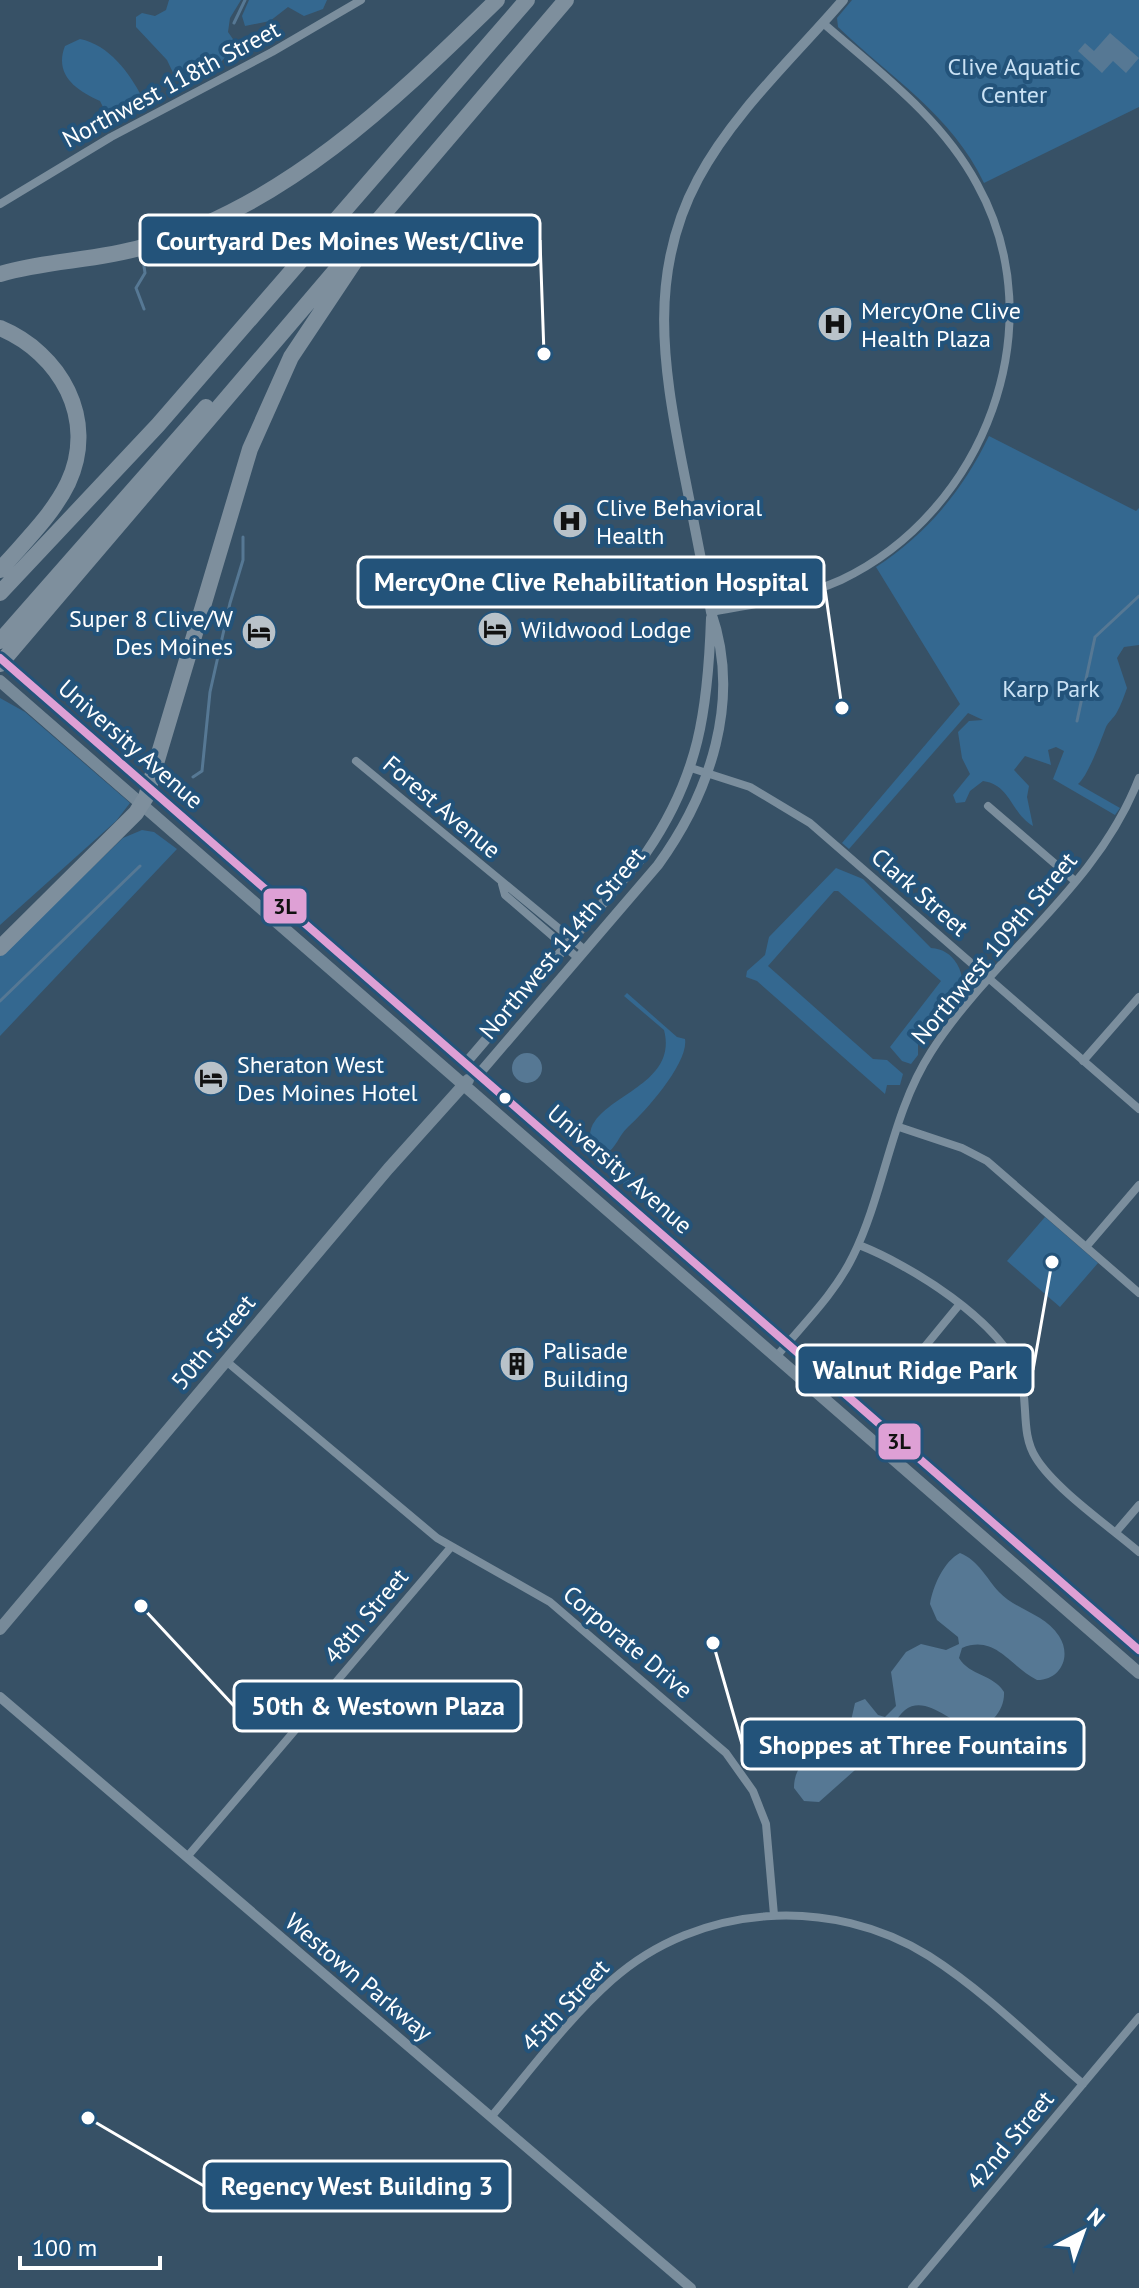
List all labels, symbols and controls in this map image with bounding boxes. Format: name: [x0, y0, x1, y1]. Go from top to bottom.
street label: Northwest 118th Street: [57, 14, 285, 154]
park label: Clive Aquatic Center: [947, 51, 1081, 110]
callout: Courtyard Des Moines West/Clive: [140, 215, 540, 265]
text: Courtyard Des Moines West/Clive: [156, 224, 524, 257]
place label: MercyOne Clive Health Plaza: [861, 295, 1021, 354]
hospital icon: MercyOne Clive Health Plaza: [816, 305, 854, 343]
place label: Clive Behavioral Health: [596, 492, 762, 551]
hospital icon: Clive Behavioral Health: [551, 502, 589, 540]
callout: MercyOne Clive Rehabilitation Hospital: [358, 557, 824, 607]
text: MercyOne Clive Rehabilitation Hospital: [374, 565, 808, 598]
place label: Super 8 Clive/W Des Moines: [69, 603, 233, 662]
hotel icon: Wildwood Lodge: [476, 610, 514, 648]
hotel icon: Super 8 Clive/W Des Moines: [240, 613, 278, 651]
place label: Wildwood Lodge: [521, 614, 692, 645]
street label: University Avenue: [52, 672, 210, 816]
park label: Karp Park: [1002, 673, 1100, 704]
street label: Forest Avenue: [377, 749, 507, 865]
street label: Northwest 114th Street: [472, 841, 652, 1045]
street label: Clark Street: [865, 841, 975, 943]
street label: Northwest 109th Street: [904, 846, 1084, 1050]
line badge: 3L: [262, 887, 308, 925]
text: 3L: [273, 892, 298, 920]
place label: Sheraton West Des Moines Hotel: [237, 1049, 418, 1108]
hotel icon: Sheraton West Des Moines Hotel: [192, 1059, 230, 1097]
unlabelled marker: [497, 1090, 513, 1106]
street label: University Avenue: [541, 1097, 699, 1241]
street label: 50th Street: [164, 1288, 262, 1396]
place label: Palisade Building: [543, 1335, 629, 1394]
building icon: Palisade Building: [498, 1345, 536, 1383]
callout: Walnut Ridge Park: [797, 1345, 1033, 1395]
text: Walnut Ridge Park: [813, 1353, 1018, 1386]
line badge: 3L: [877, 1422, 922, 1461]
text: 3L: [887, 1427, 912, 1455]
street label: 48th Street: [317, 1562, 415, 1670]
street label: Corporate Drive: [557, 1579, 699, 1705]
callout: 50th & Westown Plaza: [234, 1681, 521, 1731]
text: 50th & Westown Plaza: [251, 1689, 505, 1722]
callout: Shoppes at Three Fountains: [742, 1719, 1084, 1769]
text: Shoppes at Three Fountains: [759, 1728, 1067, 1761]
street label: Westown Parkway: [279, 1906, 439, 2048]
street label: 45th Street: [514, 1952, 616, 2058]
street label: 42nd Street: [960, 2084, 1060, 2196]
callout: Regency West Building 3: [204, 2161, 510, 2211]
text: Regency West Building 3: [221, 2169, 493, 2202]
north arrow: [1043, 2192, 1123, 2272]
text: N: [1081, 2202, 1111, 2232]
scale bar: [20, 2220, 160, 2270]
text: 100 m: [32, 2232, 97, 2263]

